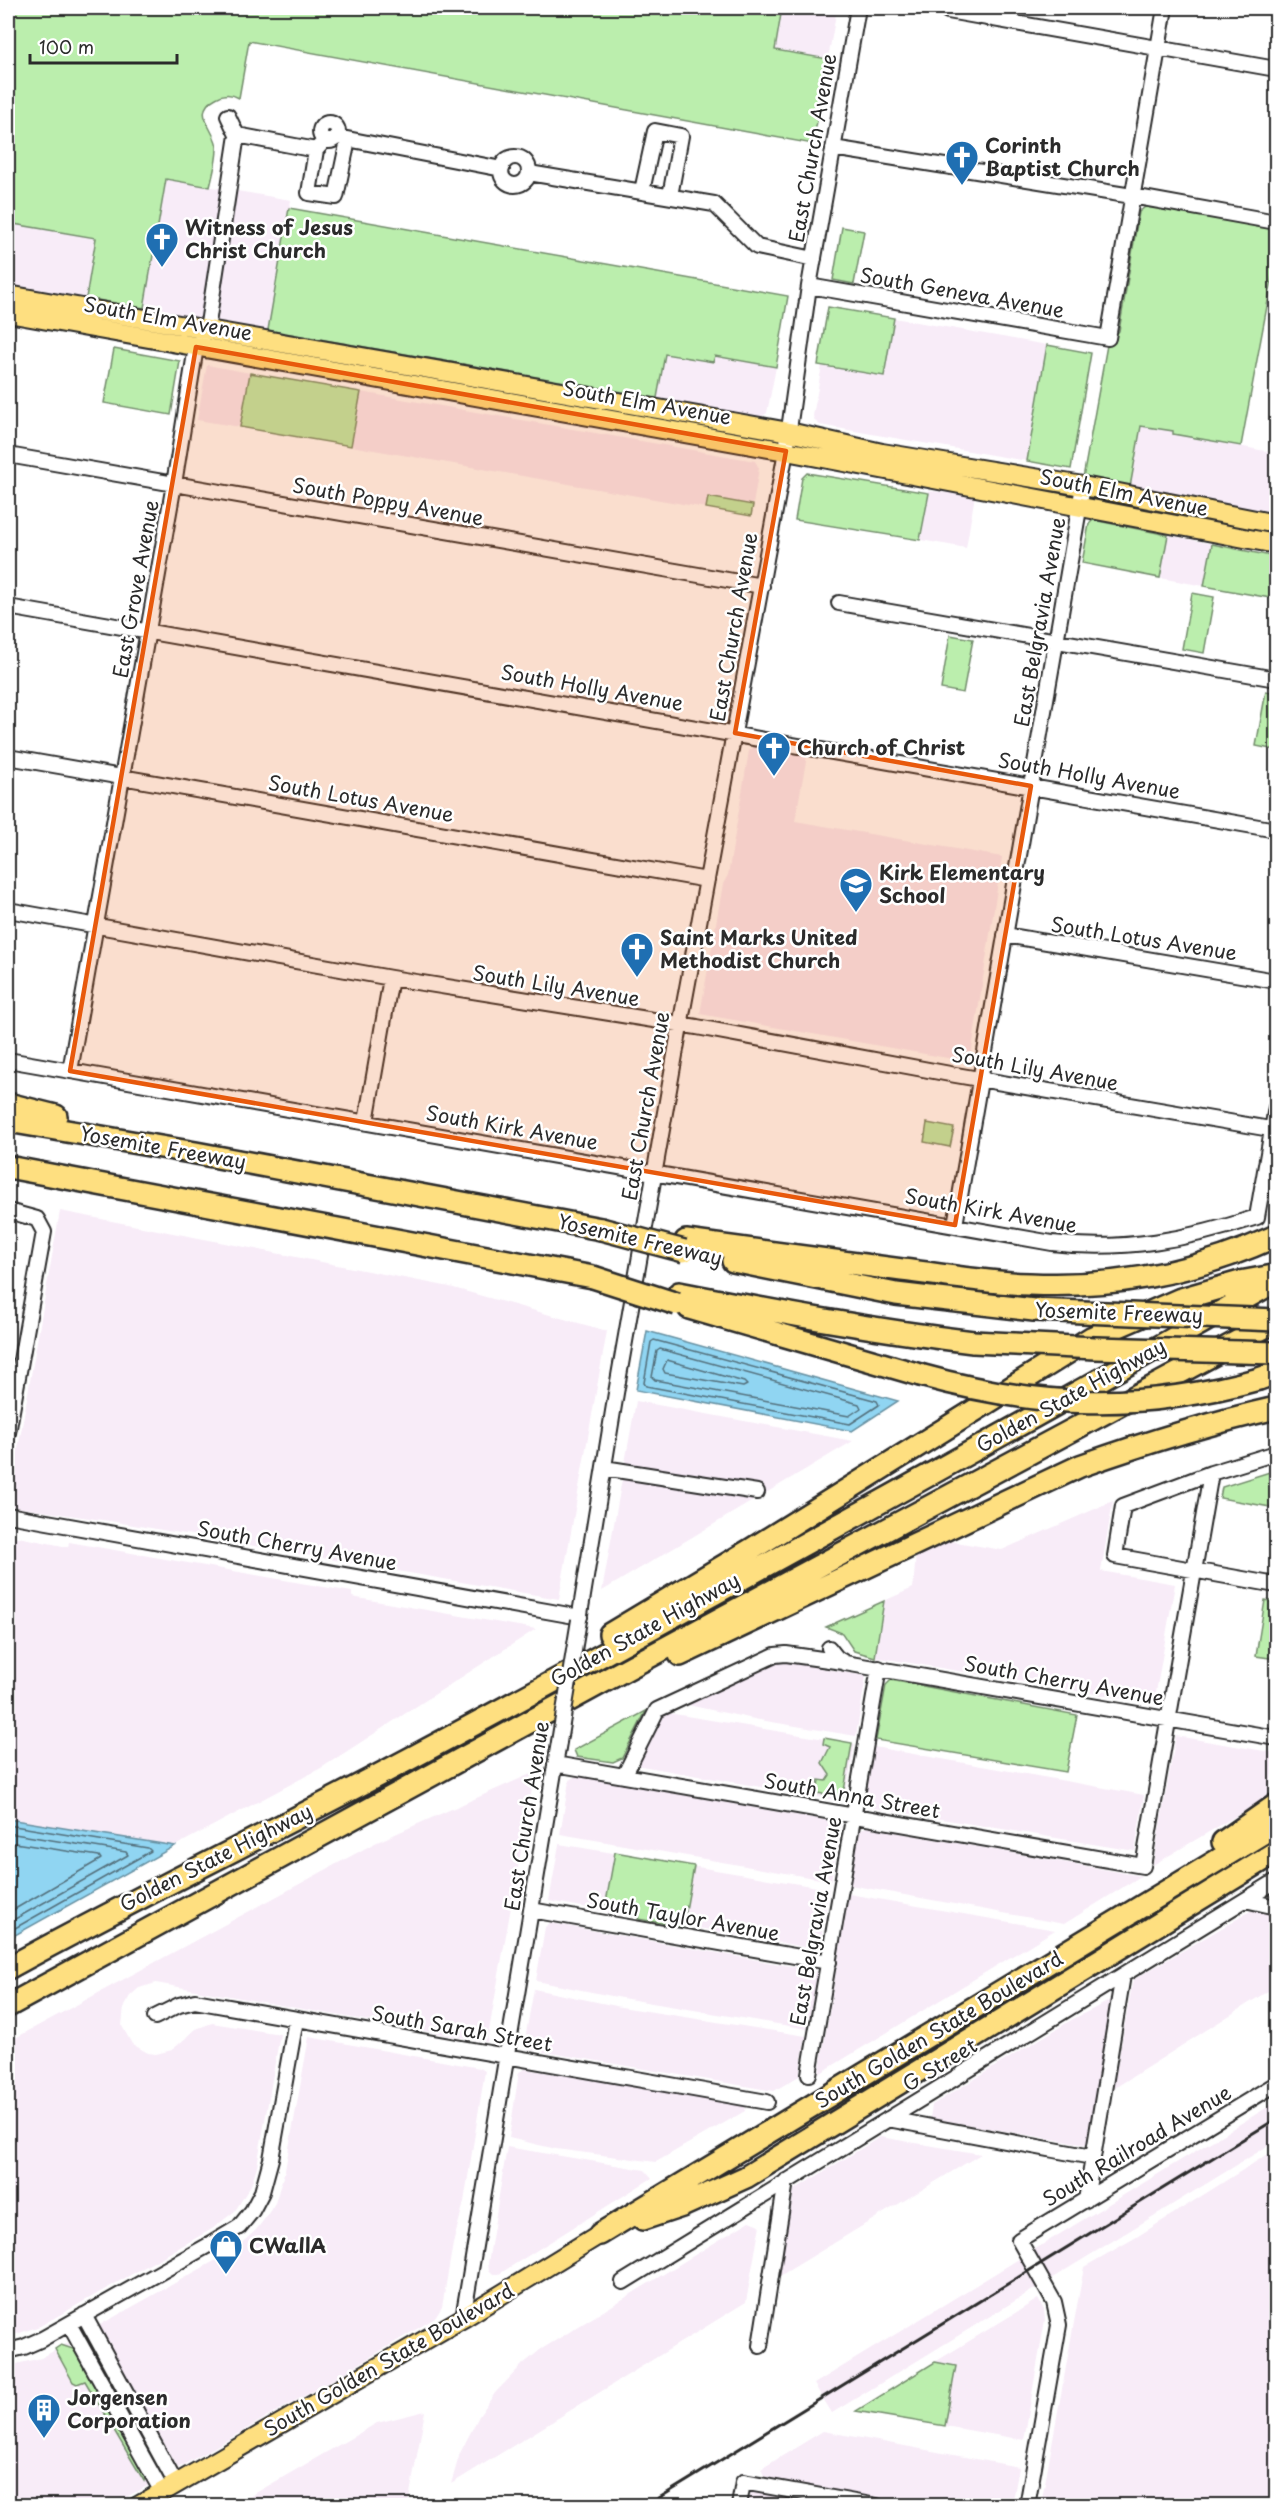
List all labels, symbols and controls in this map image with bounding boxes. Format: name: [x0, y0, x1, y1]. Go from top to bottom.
scale bar: [30, 27, 177, 65]
text: 100 m: [39, 33, 94, 60]
street label: East Church Avenue: [781, 51, 843, 245]
place label: Corinth Baptist Church: [985, 130, 1140, 183]
church icon: Corinth Baptist Church: [944, 139, 980, 186]
place label: Witness of Jesus Christ Church: [185, 212, 353, 265]
church icon: Witness of Jesus Christ Church: [144, 221, 180, 268]
street label: South Geneva Avenue: [858, 259, 1067, 325]
street label: South Elm Avenue: [81, 288, 255, 348]
street label: South Elm Avenue: [560, 372, 734, 432]
street label: South Elm Avenue: [1038, 461, 1211, 523]
street label: South Poppy Avenue: [290, 469, 486, 533]
street label: East Grove Avenue: [105, 497, 165, 680]
street label: East Belgravia Avenue: [1006, 515, 1072, 729]
street label: East Church Avenue: [702, 530, 764, 724]
street label: South Holly Avenue: [499, 656, 686, 718]
church icon: Church of Christ: [756, 730, 792, 777]
place label: Church of Christ: [797, 732, 965, 762]
street label: South Holly Avenue: [996, 744, 1183, 806]
street label: South Lotus Avenue: [266, 767, 456, 829]
place label: Kirk Elementary School: [879, 857, 1045, 910]
school or university icon: Kirk Elementary School: [838, 866, 874, 913]
street label: South Lotus Avenue: [1049, 908, 1239, 968]
place label: Saint Marks United Methodist Church: [660, 922, 857, 975]
church icon: Saint Marks United Methodist Church: [619, 931, 655, 978]
street label: South Lily Avenue: [471, 957, 642, 1013]
street label: East Church Avenue: [614, 1009, 676, 1203]
street label: South Lily Avenue: [950, 1039, 1121, 1097]
street label: South Kirk Avenue: [424, 1097, 601, 1157]
street label: Yosemite Freeway: [78, 1118, 249, 1176]
street label: South Kirk Avenue: [903, 1180, 1080, 1240]
street label: Yosemite Freeway: [555, 1206, 725, 1273]
street label: Yosemite Freeway: [1035, 1294, 1204, 1330]
street label: Golden State Highway: [970, 1331, 1171, 1460]
street label: South Cherry Avenue: [195, 1513, 400, 1577]
street label: Golden State Highway: [544, 1565, 745, 1694]
street label: South Cherry Avenue: [962, 1648, 1167, 1712]
street label: East Church Avenue: [496, 1719, 556, 1913]
street label: South Anna Street: [762, 1765, 942, 1825]
street label: Golden State Highway: [114, 1796, 317, 1919]
street label: East Belgravia Avenue: [782, 1814, 848, 2028]
street label: South Taylor Avenue: [584, 1884, 782, 1948]
street label: South Golden State Boulevard: [809, 1943, 1068, 2115]
street label: South Sarah Street: [370, 1997, 555, 2059]
street label: G Street: [896, 2030, 983, 2098]
street label: South Railroad Avenue: [1037, 2077, 1236, 2213]
shop icon: CWallA: [208, 2228, 244, 2275]
place label: CWallA: [249, 2230, 326, 2260]
street label: South Golden State Boulevard: [258, 2275, 519, 2443]
place label: Jorgensen Corporation: [67, 2382, 191, 2435]
building icon: Jorgensen Corporation: [26, 2392, 62, 2439]

